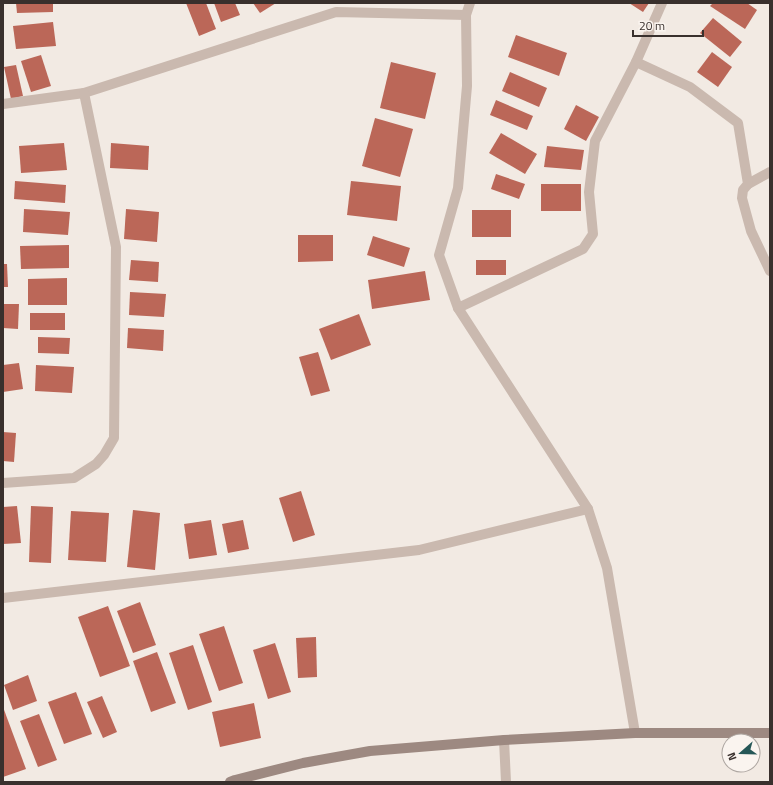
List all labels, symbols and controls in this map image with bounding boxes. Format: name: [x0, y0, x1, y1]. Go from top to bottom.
scale bar: [633, 12, 703, 38]
text: 20 m: [639, 16, 665, 35]
north arrow: [721, 733, 761, 773]
text: N: [723, 750, 740, 763]

